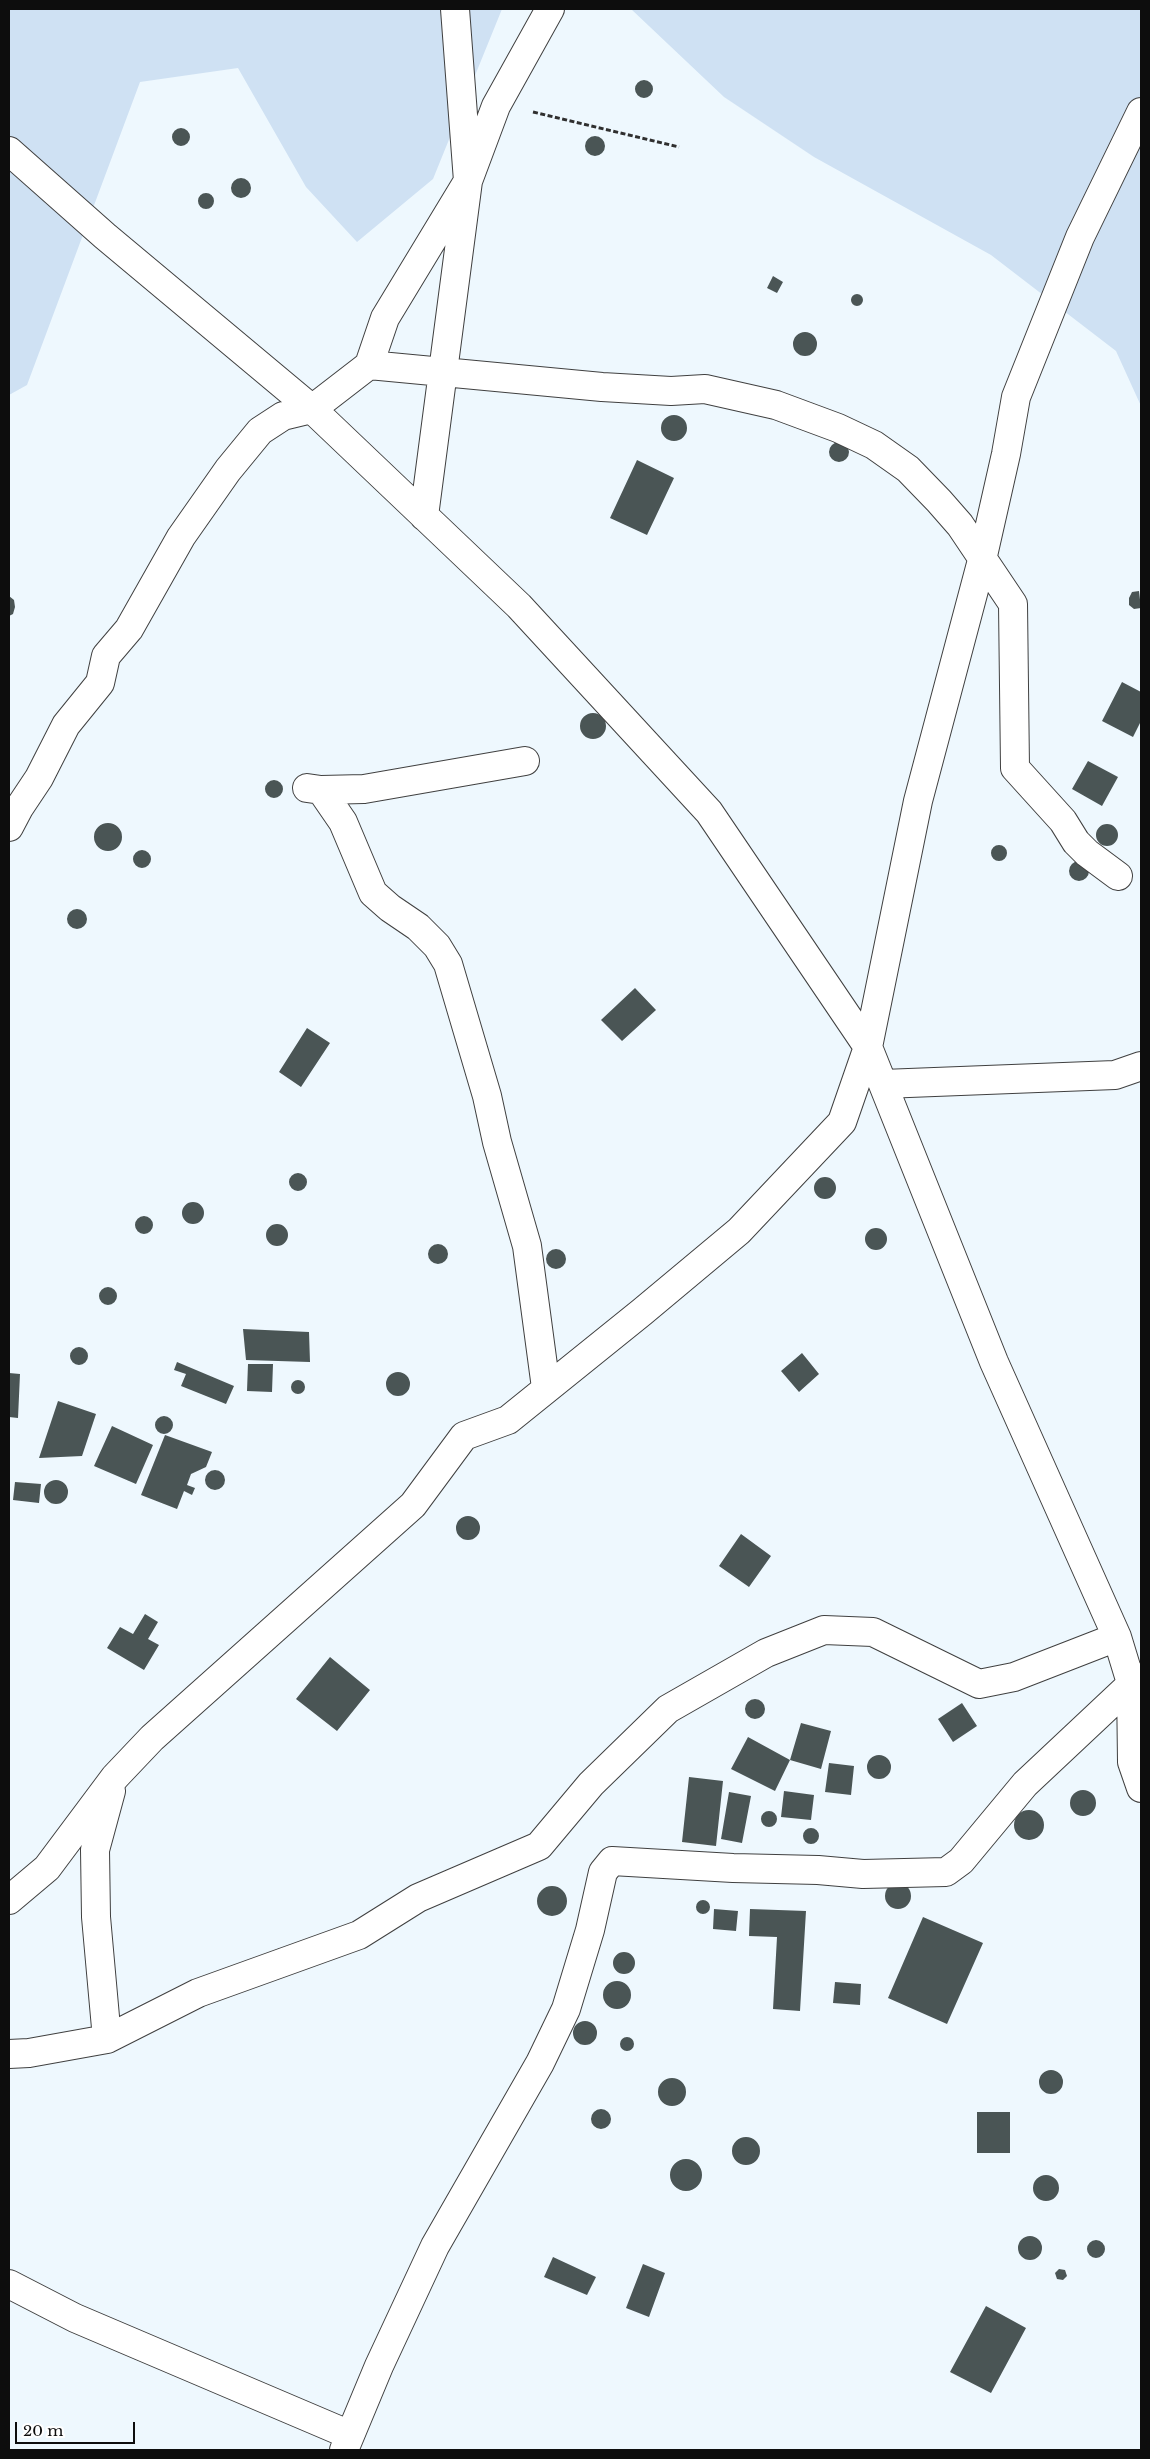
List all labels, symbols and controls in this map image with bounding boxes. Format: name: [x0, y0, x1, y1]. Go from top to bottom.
scale bar: [18, 2412, 138, 2444]
text: 20 m: [23, 2421, 63, 2440]

